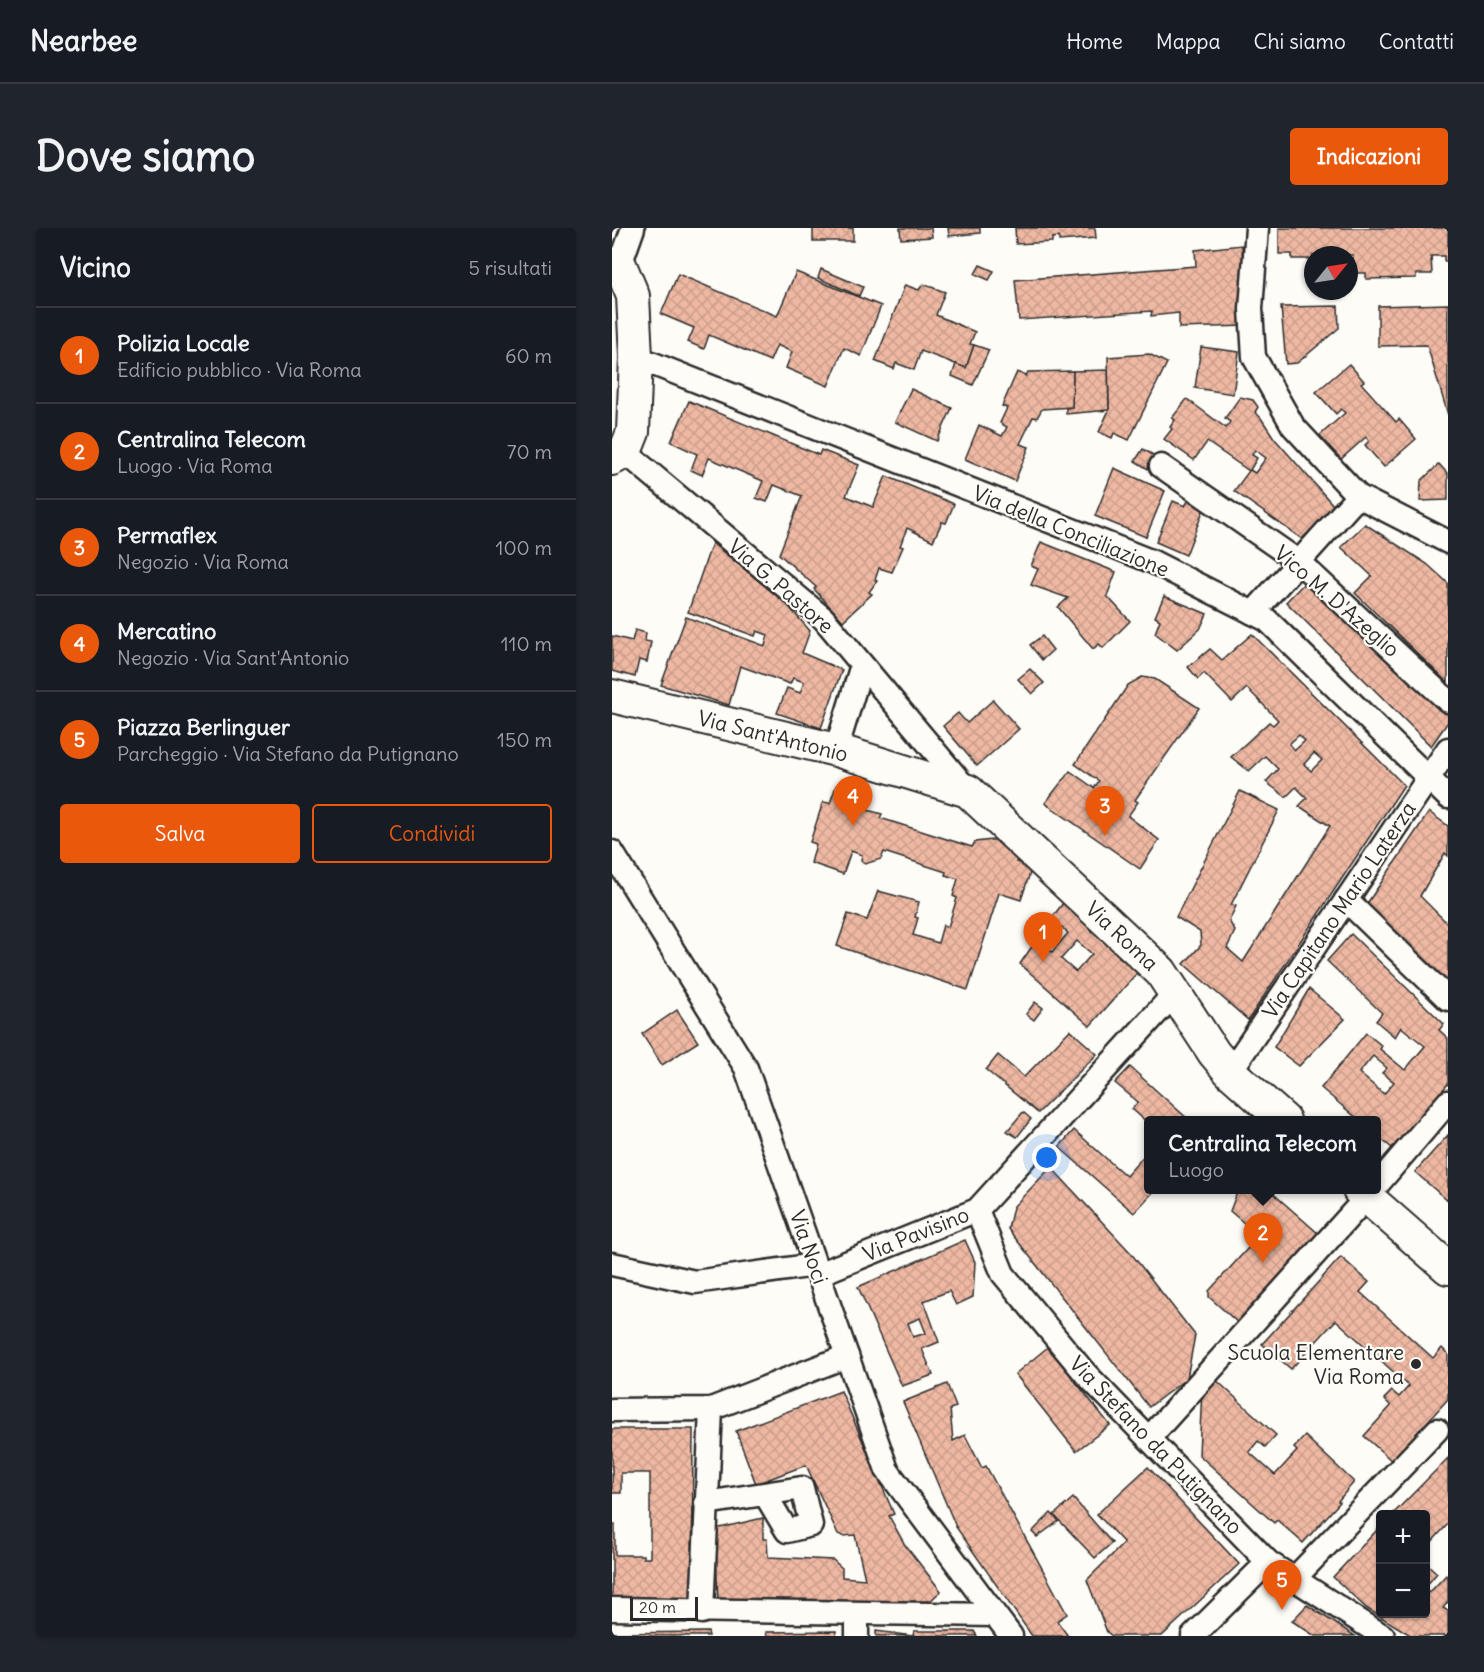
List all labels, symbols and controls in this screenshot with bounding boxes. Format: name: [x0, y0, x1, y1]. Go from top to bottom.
text: Nearbee: [30, 23, 137, 59]
text: Home: [1066, 28, 1123, 55]
text: Mappa: [1156, 28, 1221, 55]
text: Chi siamo: [1254, 28, 1346, 55]
text: Contatti: [1379, 28, 1454, 55]
button: Indicazioni: [1290, 128, 1448, 185]
text: Dove siamo: [36, 130, 255, 182]
north arrow: [1304, 246, 1358, 300]
text: Vicino: [60, 251, 131, 284]
text: 5 risultati: [468, 255, 552, 280]
text: Polizia Locale: [117, 329, 250, 357]
text: 1: [76, 343, 83, 368]
text: 60 m: [505, 343, 552, 368]
text: Edificio pubblico · Via Roma: [117, 357, 362, 382]
text: Centralina Telecom: [117, 425, 306, 453]
text: 2: [74, 439, 85, 464]
text: 70 m: [507, 439, 552, 464]
text: Luogo · Via Roma: [117, 453, 273, 478]
street label: Via della Conciliazione: [969, 479, 1173, 583]
text: Permaflex: [117, 521, 217, 549]
street label: Via G. Pastore: [723, 533, 839, 639]
text: 3: [74, 535, 85, 560]
text: 100 m: [495, 535, 552, 560]
street label: Vico M. D'Azeglio: [1269, 539, 1405, 663]
text: Negozio · Via Roma: [117, 549, 289, 574]
text: Mercatino: [117, 617, 216, 645]
text: 4: [74, 631, 85, 656]
text: 110 m: [501, 631, 552, 656]
text: Negozio · Via Sant'Antonio: [117, 645, 349, 670]
street label: Via Sant'Antonio: [695, 704, 851, 768]
text: Piazza Berlinguer: [117, 713, 290, 741]
text: 5: [74, 727, 85, 752]
text: 150 m: [497, 727, 552, 752]
text: Parcheggio · Via Stefano da Putignano: [117, 741, 459, 766]
pin: 4: [834, 776, 872, 826]
pin: 3: [1086, 786, 1124, 836]
street label: Via Capitano Mario Laterza: [1256, 796, 1422, 1024]
button: Salva: [60, 804, 300, 863]
button: Condividi: [312, 804, 552, 863]
street label: Via Roma: [1080, 895, 1164, 977]
pin: 1: [1024, 912, 1062, 962]
popup: [1144, 1116, 1381, 1194]
text: Centralina Telecom: [1168, 1129, 1357, 1157]
your location: [1032, 1143, 1061, 1172]
text: Luogo: [1168, 1157, 1224, 1182]
street label: Via Pavisino: [859, 1200, 973, 1268]
street label: Via Noci: [784, 1207, 834, 1287]
pin: 2: [1244, 1214, 1282, 1263]
place label: Scuola Elementare Via Roma: [1228, 1339, 1404, 1390]
street label: Via Stefano da Putignano: [1064, 1350, 1248, 1540]
marker: Scuola Elementare Via Roma: [1409, 1357, 1423, 1371]
map controls: [1376, 1510, 1430, 1618]
button: +: [1376, 1510, 1430, 1564]
pin: 5: [1262, 1560, 1302, 1610]
button: −: [1376, 1564, 1430, 1618]
scale bar: [630, 1594, 698, 1622]
text: 20 m: [639, 1597, 676, 1617]

